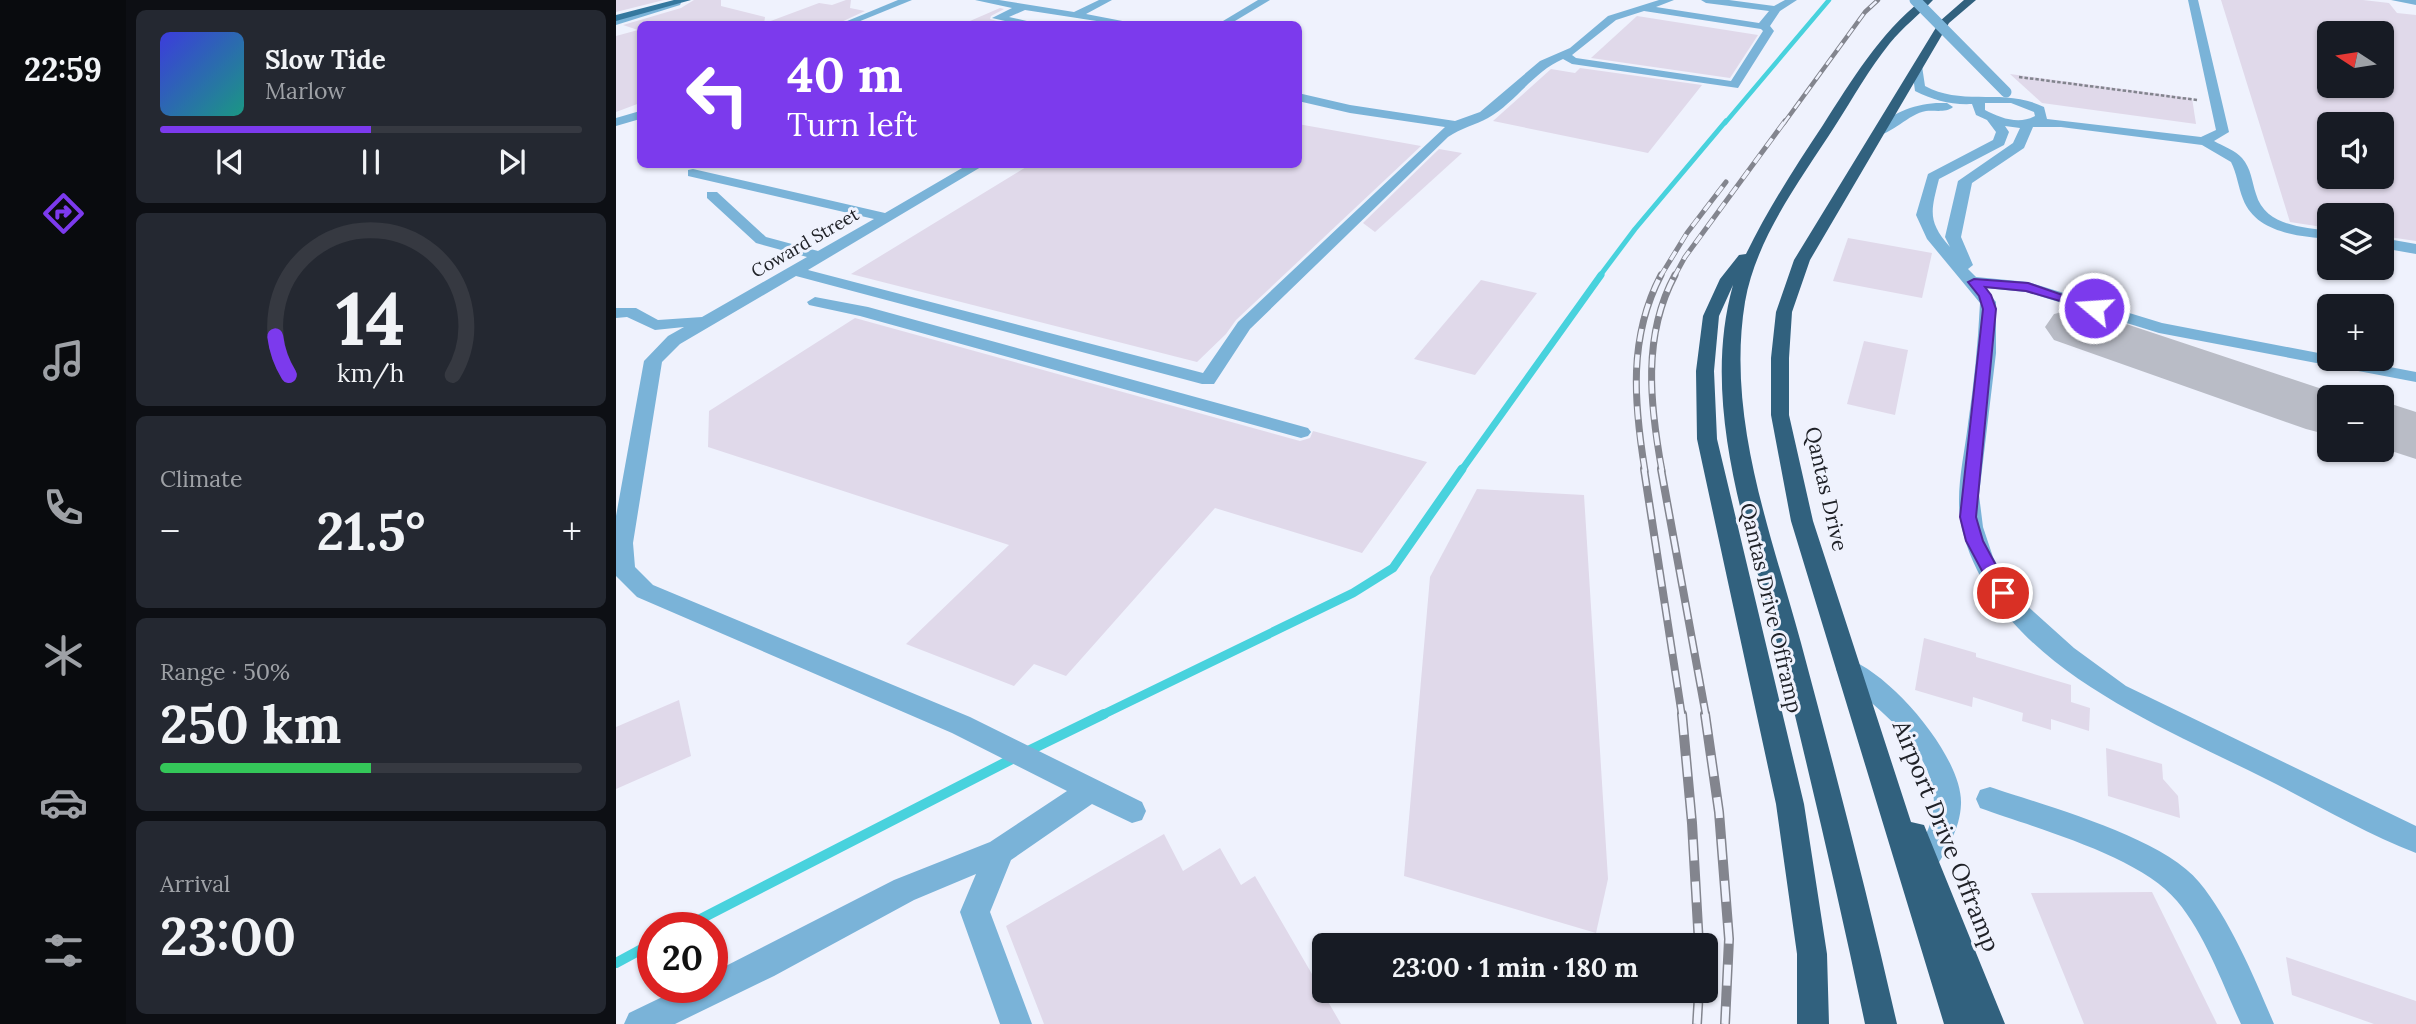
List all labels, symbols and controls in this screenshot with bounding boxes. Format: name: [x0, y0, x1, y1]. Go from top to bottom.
north arrow: [2317, 21, 2394, 98]
map controls: [2317, 21, 2394, 462]
text: Slow Tide: [265, 43, 386, 76]
text: 40 m: [787, 43, 903, 105]
text: 22:59: [24, 49, 102, 90]
icon: left: [672, 49, 763, 140]
text: Marlow: [265, 76, 346, 105]
text: Turn left: [787, 104, 917, 145]
button: sound: [2317, 112, 2394, 189]
icon: previous: [211, 143, 249, 181]
icon: pause: [352, 143, 390, 181]
icon: next: [493, 143, 531, 181]
icon: directions: [39, 189, 88, 238]
street label: Coward Street: [747, 202, 863, 283]
button: layers: [2317, 203, 2394, 280]
position arrow: [2057, 271, 2131, 345]
text: 14: [336, 273, 406, 366]
button: +: [2317, 294, 2394, 371]
icon: music: [39, 336, 88, 385]
text: km/h: [337, 357, 405, 389]
button: −: [2317, 385, 2394, 462]
street label: Qantas Drive: [1799, 424, 1854, 554]
text: Climate: [160, 464, 242, 493]
icon: phone: [39, 483, 88, 532]
text: 21.5°: [317, 498, 425, 564]
street label: Qantas Drive Offramp: [1734, 500, 1809, 715]
text: −: [160, 507, 180, 555]
text: +: [562, 507, 582, 555]
pin: [1973, 563, 2033, 623]
icon: arrive: [1984, 574, 2022, 612]
icon: climate: [39, 631, 88, 680]
text: Range · 50%: [160, 657, 290, 686]
text: 250 km: [160, 691, 341, 757]
street label: Airport Drive Offramp: [1885, 715, 2007, 956]
icon: car: [39, 778, 88, 827]
text: Arrival: [160, 869, 230, 898]
text: 23:00: [160, 903, 296, 969]
speed limit sign: 20: [637, 912, 728, 1003]
icon: filters: [39, 926, 88, 975]
text: 23:00 · 1 min · 180 m: [1392, 951, 1638, 984]

